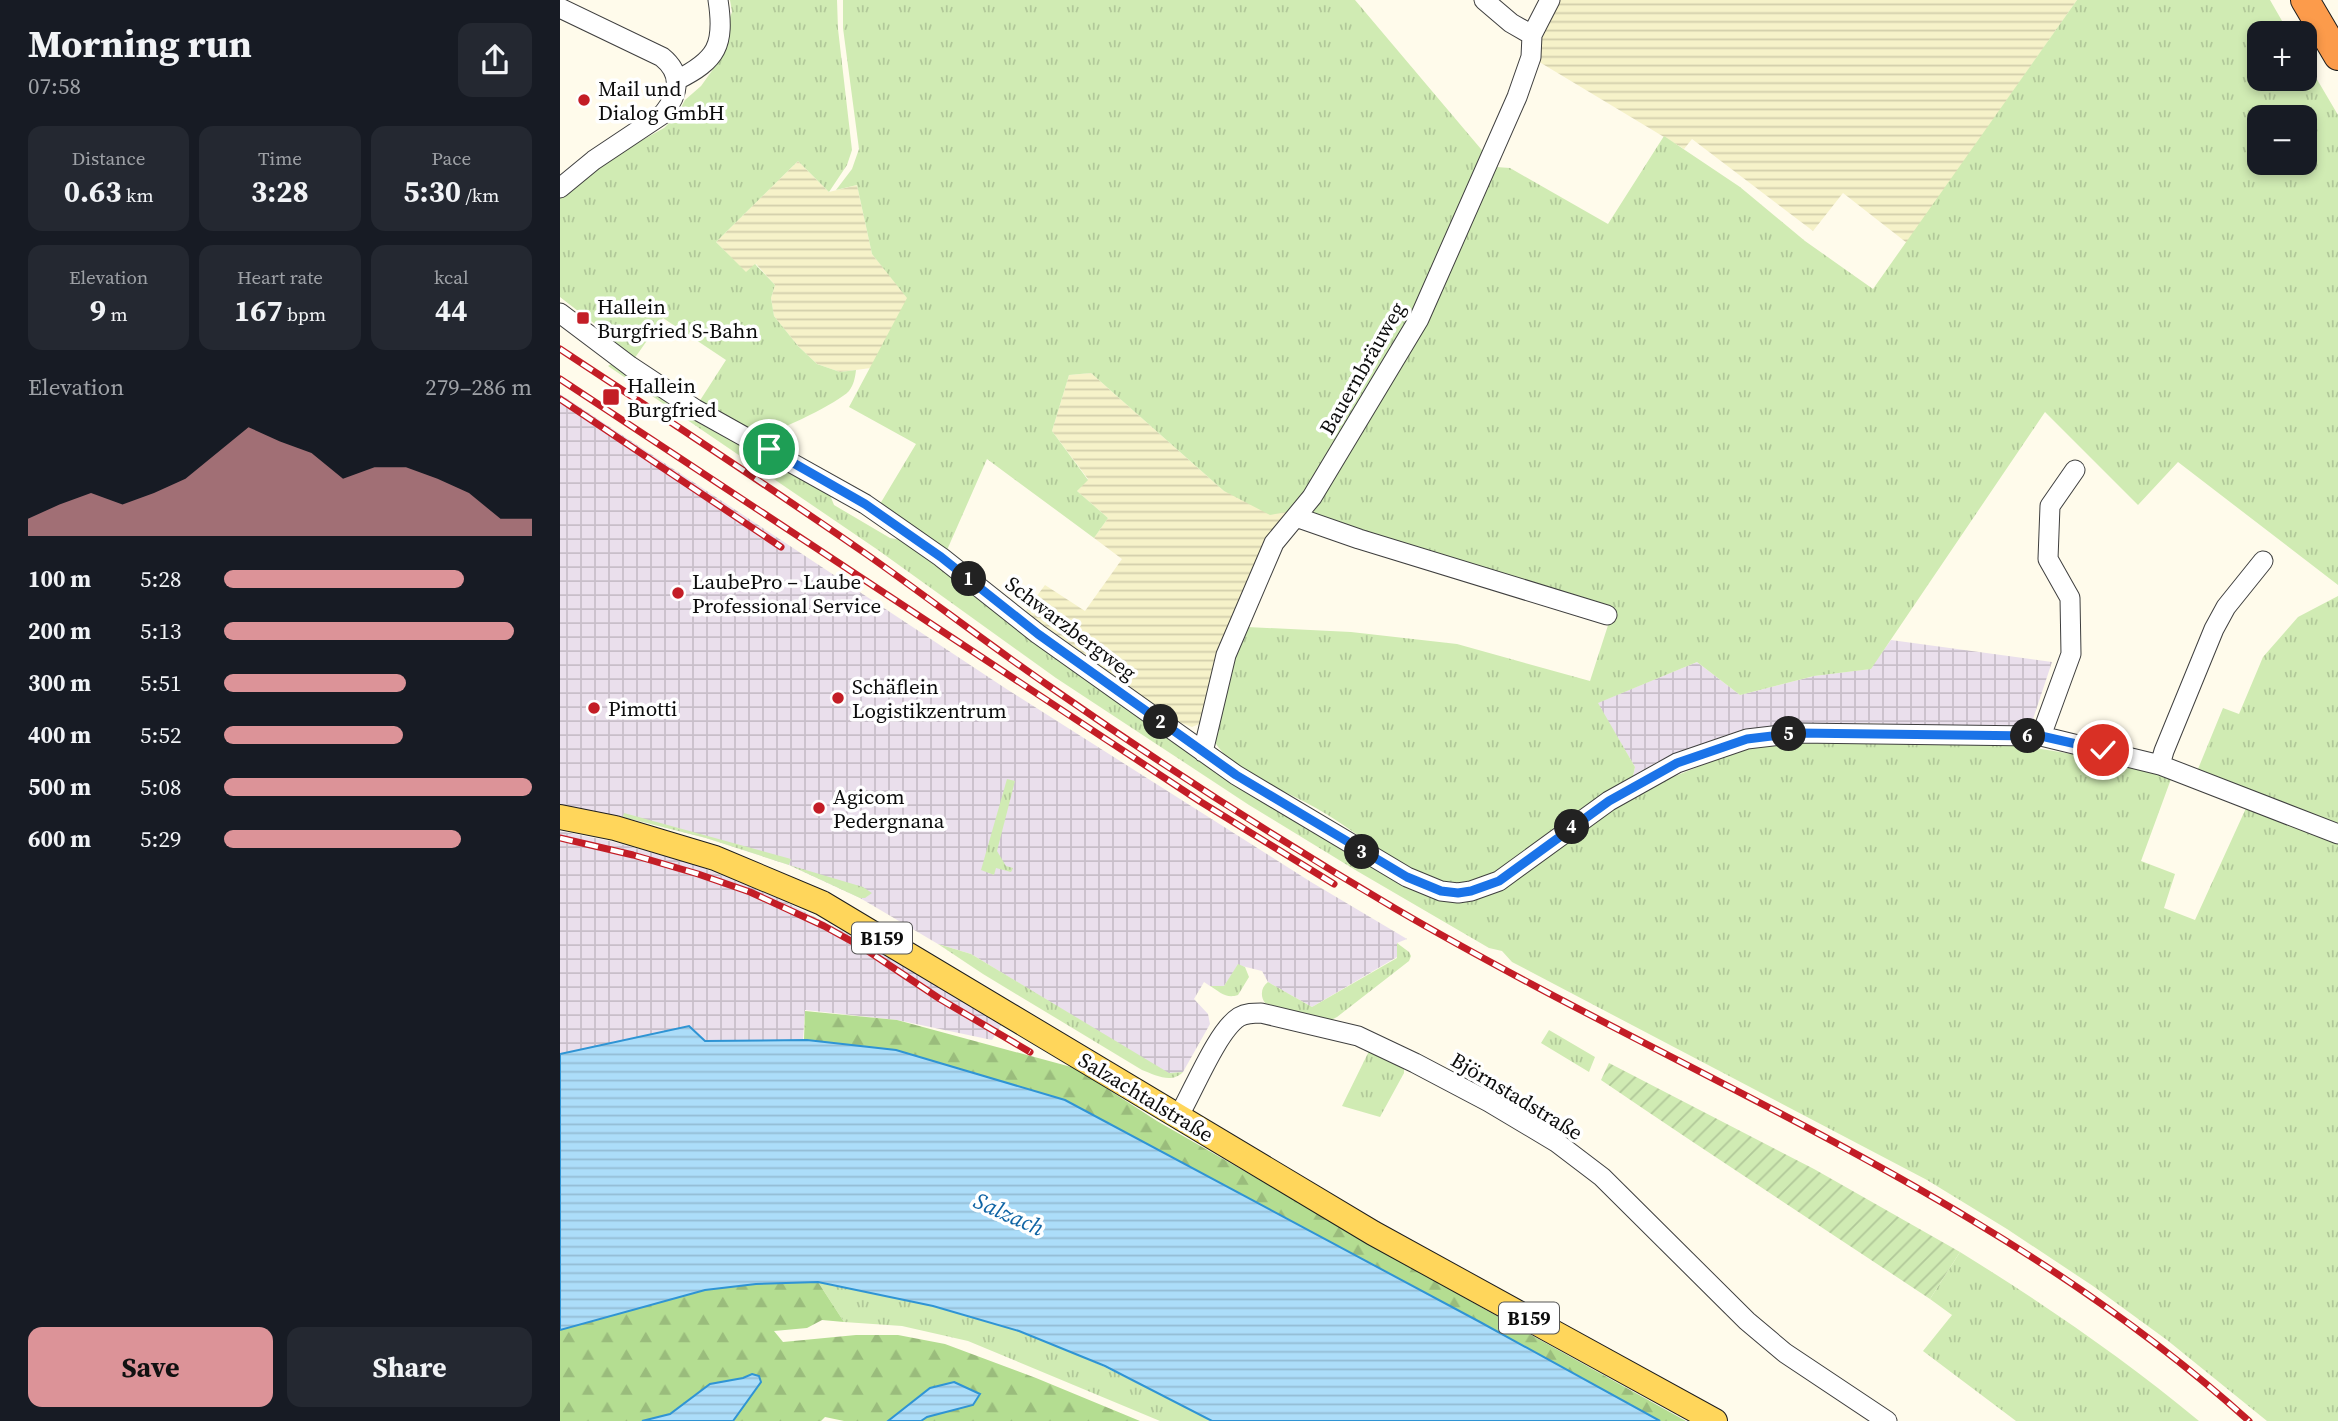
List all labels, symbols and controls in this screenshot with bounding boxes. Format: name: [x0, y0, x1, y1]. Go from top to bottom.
text: Morning run: [28, 18, 252, 70]
map controls: [2247, 21, 2317, 175]
button: +: [2247, 21, 2317, 91]
button: share: [458, 23, 532, 97]
text: 07:58: [28, 70, 81, 102]
place label: Mail und Dialog GmbH: [598, 74, 725, 127]
marker: Mail und Dialog GmbH: [576, 92, 592, 108]
button: −: [2247, 105, 2317, 175]
text: Distance: [72, 145, 145, 171]
text: Time: [258, 145, 302, 171]
text: Pace: [431, 145, 471, 171]
text: 0.63: [64, 171, 122, 212]
text: 3:28: [251, 171, 309, 212]
text: 5:30: [403, 171, 461, 212]
text: km: [122, 182, 154, 208]
text: /km: [461, 182, 499, 208]
text: Elevation: [69, 264, 148, 290]
text: Heart rate: [237, 264, 323, 290]
text: kcal: [434, 264, 469, 290]
text: 9: [90, 290, 106, 331]
text: 167: [234, 290, 283, 331]
text: 44: [435, 290, 468, 331]
place label: Hallein Burgfried S-Bahn: [597, 292, 758, 345]
street label: Bauernbräuweg: [1312, 296, 1412, 440]
text: m: [106, 301, 128, 327]
text: bpm: [283, 301, 326, 327]
marker: Hallein Burgfried S-Bahn: [575, 310, 591, 326]
text: Elevation: [28, 371, 124, 403]
text: 279–286 m: [425, 371, 532, 403]
place label: Hallein Burgfried: [627, 371, 717, 424]
marker: Hallein Burgfried: [601, 387, 621, 407]
pin: [739, 419, 799, 479]
icon: arrive: [750, 430, 788, 468]
pin: 1: [952, 562, 986, 596]
text: 100 m: [28, 563, 91, 595]
text: 5:28: [140, 563, 181, 595]
text: 1: [963, 565, 974, 591]
place label: LaubePro – Laube Professional Service: [692, 567, 881, 620]
street label: Schwarzbergweg: [999, 569, 1143, 687]
marker: LaubePro – Laube Professional Service: [670, 585, 686, 601]
text: 200 m: [28, 615, 91, 647]
text: 5:13: [140, 615, 181, 647]
text: 300 m: [28, 667, 91, 699]
text: 5:51: [140, 667, 181, 699]
place label: Schäflein Logistikzentrum: [852, 672, 1007, 725]
marker: Schäflein Logistikzentrum: [830, 690, 846, 706]
place label: Pimotti: [608, 694, 677, 723]
marker: Pimotti: [586, 700, 602, 716]
pin: 2: [1144, 704, 1178, 740]
text: 2: [1155, 708, 1166, 734]
pin: 5: [1772, 716, 1806, 752]
pin: 6: [2010, 718, 2046, 754]
text: 400 m: [28, 719, 91, 751]
text: 5:52: [140, 719, 181, 751]
text: 5: [1783, 720, 1794, 746]
pin: [2073, 720, 2133, 780]
text: 6: [2022, 722, 2033, 748]
icon: check: [2084, 731, 2122, 769]
text: 500 m: [28, 771, 91, 803]
text: 5:08: [140, 771, 181, 803]
place label: Agicom Pedergnana: [833, 782, 945, 835]
marker: Agicom Pedergnana: [811, 800, 827, 816]
pin: 4: [1555, 810, 1590, 844]
text: 4: [1566, 813, 1577, 839]
text: 600 m: [28, 823, 91, 855]
text: 5:29: [140, 823, 181, 855]
pin: 3: [1344, 834, 1380, 870]
text: 3: [1356, 838, 1367, 864]
road number: B159: [852, 922, 912, 954]
street label: Salzachtalstraße: [1073, 1045, 1219, 1149]
street label: Björnstadstraße: [1446, 1045, 1588, 1147]
water label: Salzach: [969, 1184, 1050, 1244]
road number: B159: [1499, 1302, 1559, 1334]
button: Save: [28, 1327, 273, 1407]
button: Share: [287, 1327, 532, 1407]

